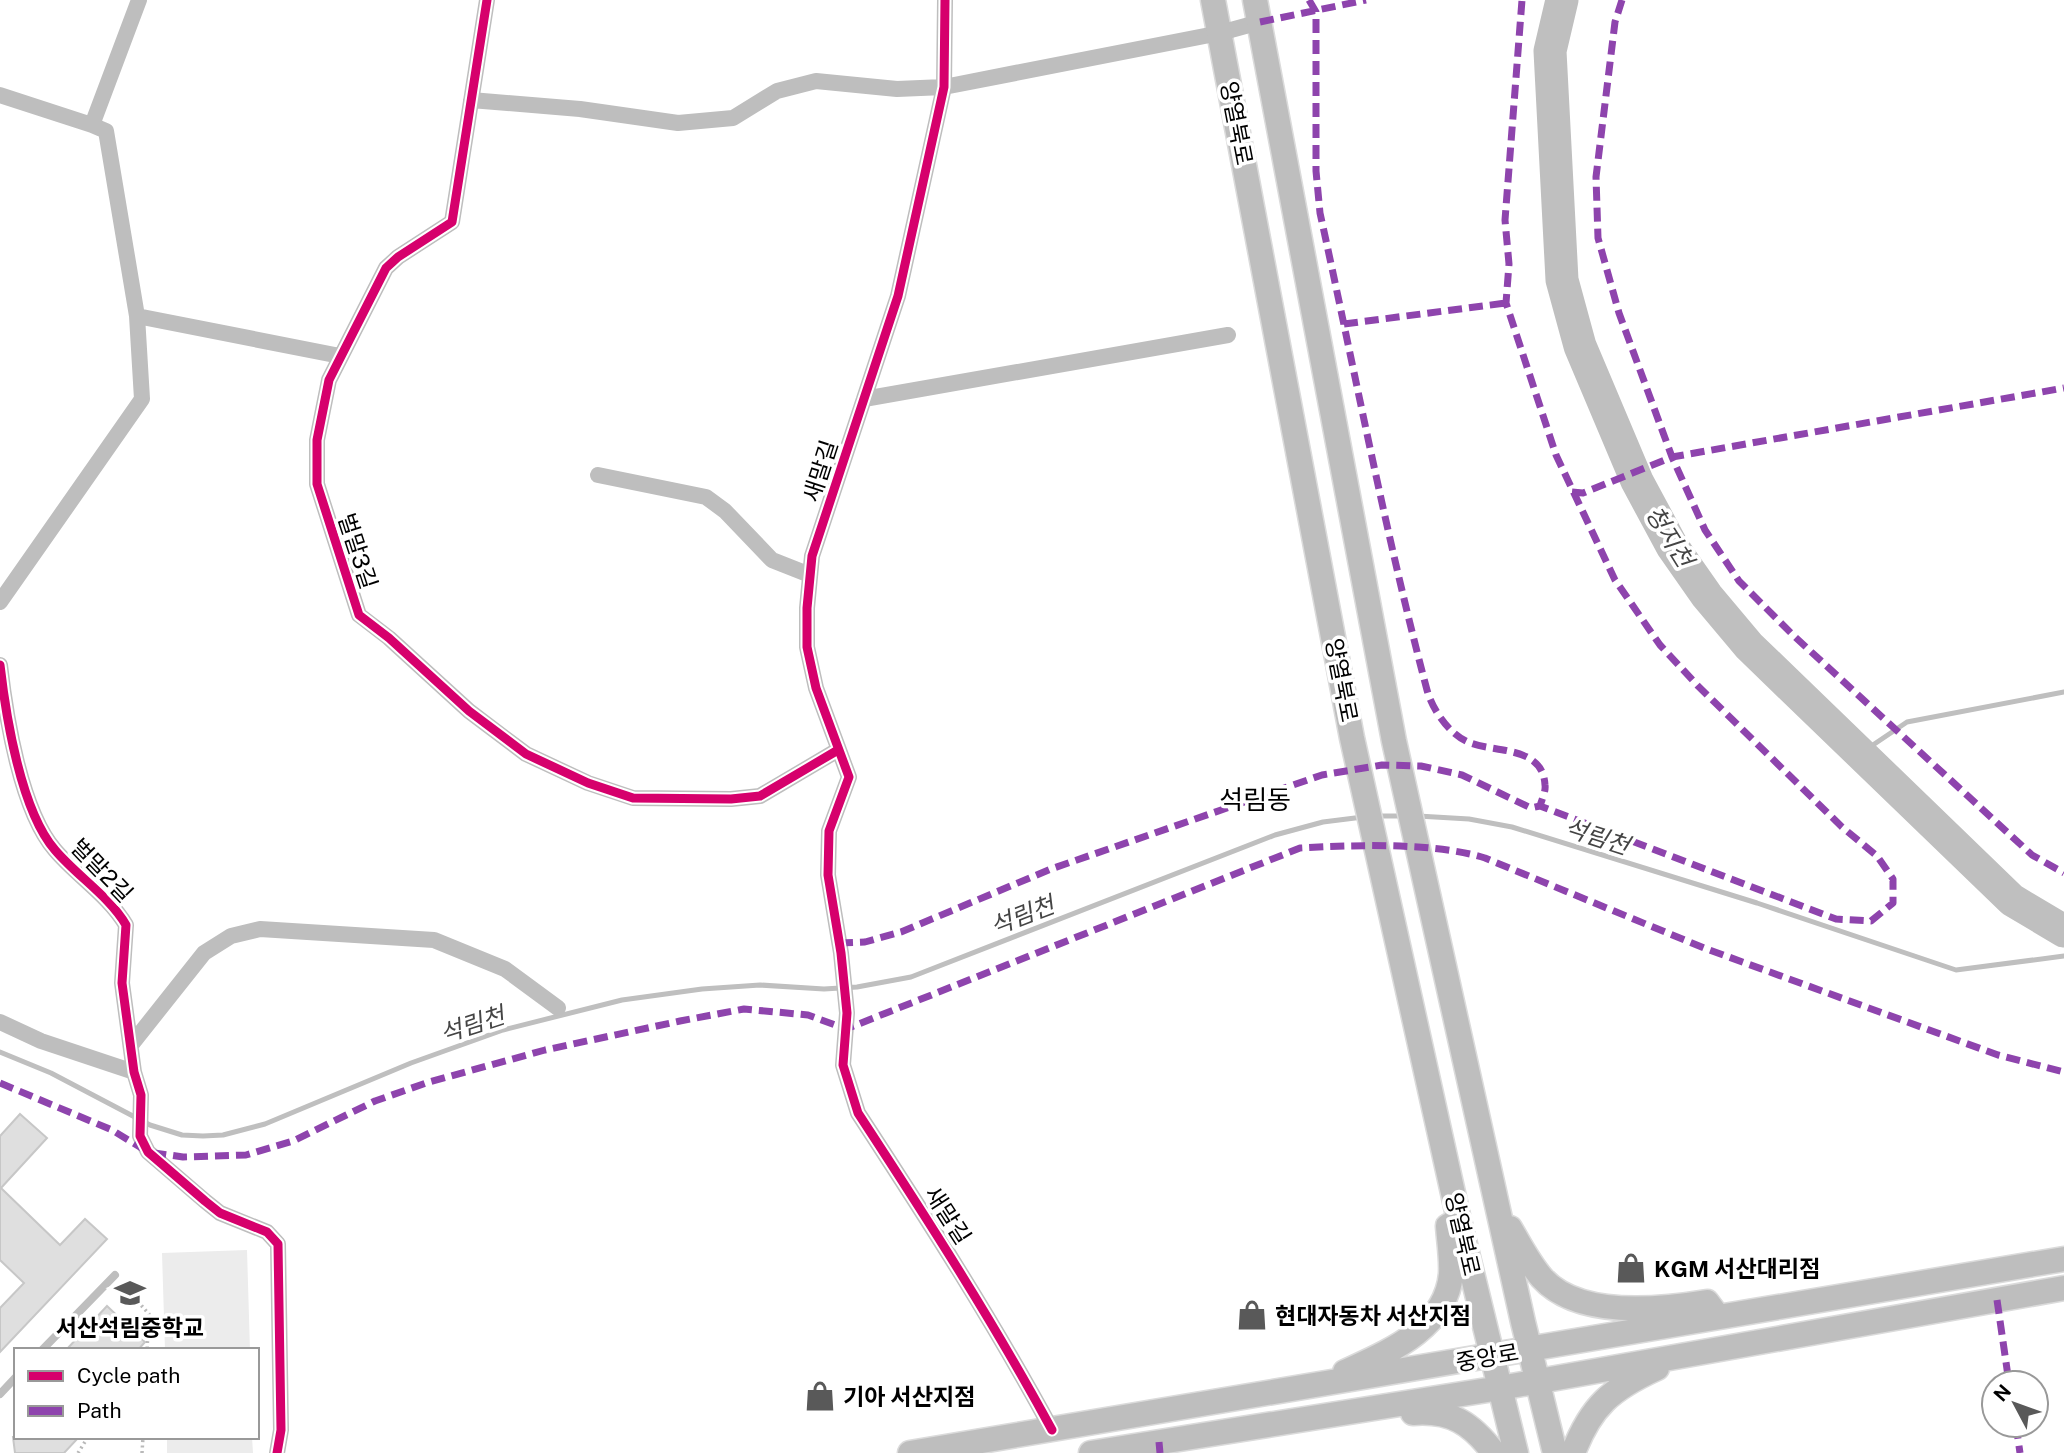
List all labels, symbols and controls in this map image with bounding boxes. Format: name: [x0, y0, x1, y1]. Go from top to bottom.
street label: 양열북로: [1216, 79, 1258, 167]
street label: 새말길: [797, 437, 843, 505]
water label: 청지천: [1641, 500, 1701, 574]
street label: 벌말3길: [333, 510, 383, 592]
street label: 양열북로: [1321, 636, 1363, 724]
district label: 석림동: [1219, 784, 1291, 815]
water label: 석림천: [1561, 812, 1636, 860]
street label: 벌말2길: [65, 833, 139, 907]
water label: 석림천: [986, 889, 1061, 940]
water label: 석림천: [436, 1000, 511, 1048]
street label: 새말길: [919, 1181, 977, 1249]
street label: 양열북로: [1440, 1190, 1486, 1278]
shop icon: KGM 서산대리점: [1614, 1251, 1648, 1285]
place label: KGM 서산대리점: [1654, 1255, 1820, 1282]
school or university icon: 서산석림중학교: [113, 1276, 147, 1310]
shop icon: 현대자동차 서산지점: [1235, 1298, 1269, 1332]
place label: 현대자동차 서산지점: [1275, 1302, 1471, 1329]
place label: 서산석림중학교: [56, 1314, 204, 1341]
street label: 중앙로: [1453, 1338, 1521, 1376]
legend: [14, 1348, 259, 1439]
text: Cycle path: [77, 1363, 180, 1388]
north arrow: [1980, 1369, 2050, 1439]
shop icon: 기아 서산지점: [803, 1379, 837, 1413]
text: N: [1989, 1380, 2015, 1406]
place label: 기아 서산지점: [843, 1383, 975, 1410]
text: Path: [77, 1398, 122, 1423]

